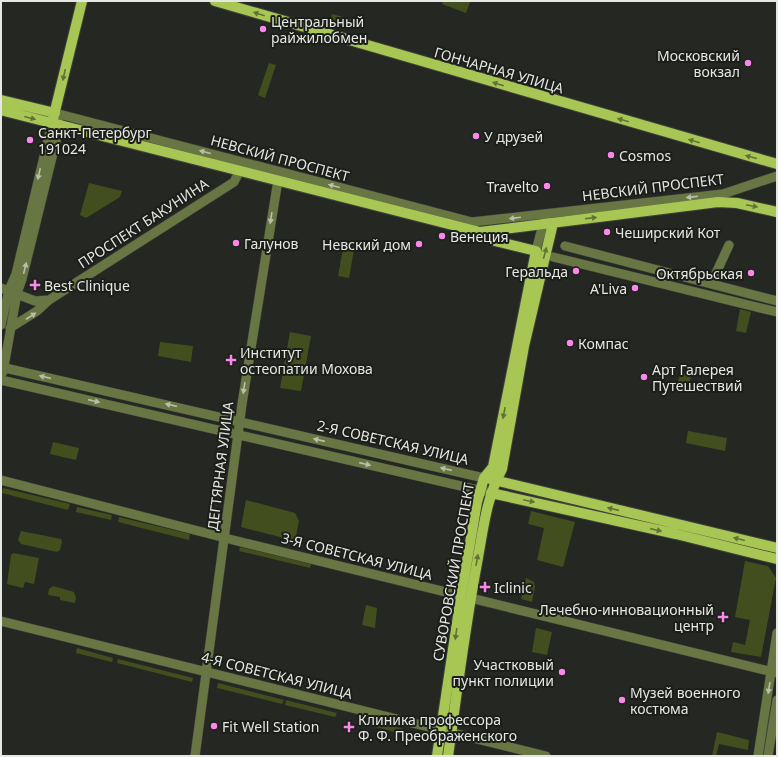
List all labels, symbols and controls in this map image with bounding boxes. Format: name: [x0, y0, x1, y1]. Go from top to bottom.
one-way arrow: [253, 11, 265, 17]
place label: Центральный райжилобмен: [271, 12, 367, 47]
marker: Центральный райжилобмен: [258, 24, 268, 34]
street label: ГОНЧАРНАЯ УЛИЦА: [432, 42, 566, 98]
place label: Московский вокзал: [657, 46, 740, 81]
marker: Московский вокзал: [743, 58, 753, 68]
one-way arrow: [61, 68, 67, 81]
one-way arrow: [492, 81, 504, 87]
one-way arrow: [24, 115, 37, 121]
one-way arrow: [617, 117, 629, 123]
place label: Санкт-Петербург 191024: [38, 123, 152, 158]
place label: У друзей: [484, 127, 543, 146]
street label: НЕВСКИЙ ПРОСПЕКТ: [209, 130, 352, 186]
marker: У друзей: [471, 131, 481, 141]
marker: Санкт-Петербург 191024: [25, 135, 35, 145]
one-way arrow: [687, 138, 699, 144]
place label: Cosmos: [619, 146, 672, 165]
one-way arrow: [198, 149, 211, 155]
marker: Cosmos: [606, 150, 616, 160]
one-way arrow: [745, 154, 757, 160]
one-way arrow: [36, 168, 42, 181]
street label: НЕВСКИЙ ПРОСПЕКТ: [581, 169, 725, 205]
street label: ПРОСПЕКТ БАКУНИНА: [74, 174, 212, 272]
place label: Travelto: [486, 177, 539, 196]
marker: Travelto: [542, 181, 552, 191]
one-way arrow: [328, 183, 340, 189]
one-way arrow: [686, 194, 698, 201]
one-way arrow: [746, 204, 758, 210]
one-way arrow: [268, 212, 274, 224]
one-way arrow: [509, 215, 521, 221]
one-way arrow: [585, 215, 597, 221]
place label: Чеширский Кот: [615, 223, 721, 242]
place label: Венеция: [450, 227, 508, 246]
marker: Чеширский Кот: [602, 227, 612, 237]
marker: Венеция: [437, 231, 447, 241]
place label: Галунов: [244, 234, 299, 253]
place label: Невский дом: [322, 235, 411, 254]
marker: Галунов: [231, 238, 241, 248]
marker: Невский дом: [414, 239, 424, 249]
one-way arrow: [542, 247, 548, 260]
one-way arrow: [23, 262, 29, 274]
place label: Геральда: [505, 262, 568, 281]
place label: Октябрьская: [656, 264, 743, 283]
marker: Геральда: [571, 266, 581, 276]
marker: Октябрьская: [746, 268, 756, 278]
place label: Best Clinique: [44, 276, 130, 295]
marker: Best Clinique: [29, 279, 41, 291]
place label: A'Liva: [590, 279, 627, 298]
marker: A'Liva: [630, 283, 640, 293]
one-way arrow: [25, 312, 37, 319]
place label: Компас: [578, 334, 629, 353]
marker: Компас: [565, 338, 575, 348]
place label: Институт остеопатии Мохова: [240, 343, 373, 378]
marker: Институт остеопатии Мохова: [225, 354, 237, 366]
place label: Арт Галерея Путешествий: [652, 360, 742, 395]
marker: Арт Галерея Путешествий: [639, 372, 649, 382]
one-way arrow: [38, 373, 51, 379]
one-way arrow: [241, 382, 247, 394]
one-way arrow: [88, 399, 100, 405]
street label: ДЕГТЯРНАЯ УЛИЦА: [203, 401, 237, 531]
one-way arrow: [165, 402, 178, 408]
one-way arrow: [500, 407, 506, 419]
street label: 2-Я СОВЕТСКАЯ УЛИЦА: [315, 415, 471, 469]
one-way arrow: [313, 436, 326, 442]
one-way arrow: [359, 462, 371, 468]
one-way arrow: [440, 466, 452, 472]
street label: СУВОРОВСКИЙ ПРОСПЕКТ: [428, 481, 478, 663]
one-way arrow: [523, 498, 535, 504]
one-way arrow: [607, 505, 619, 511]
one-way arrow: [649, 527, 662, 533]
street label: 3-Я СОВЕТСКАЯ УЛИЦА: [279, 528, 435, 584]
one-way arrow: [733, 535, 745, 541]
one-way arrow: [475, 553, 481, 566]
place label: Iclinic: [494, 578, 532, 597]
marker: Iclinic: [479, 581, 491, 593]
place label: Лечебно-инновационный центр: [539, 600, 714, 635]
marker: Лечебно-инновационный центр: [717, 611, 729, 623]
one-way arrow: [453, 628, 459, 641]
street label: 4-Я СОВЕТСКАЯ УЛИЦА: [199, 647, 355, 703]
place label: Участковый пункт полиции: [453, 655, 554, 690]
marker: Участковый пункт полиции: [557, 667, 567, 677]
one-way arrow: [766, 682, 772, 694]
place label: Музей военного костюма: [630, 683, 740, 718]
marker: Музей военного костюма: [617, 695, 627, 705]
place label: Клиника профессора Ф. Ф. Преображенского: [358, 710, 517, 745]
place label: Fit Well Station: [222, 717, 319, 736]
marker: Fit Well Station: [209, 721, 219, 731]
marker: Клиника профессора Ф. Ф. Преображенского: [343, 721, 355, 733]

